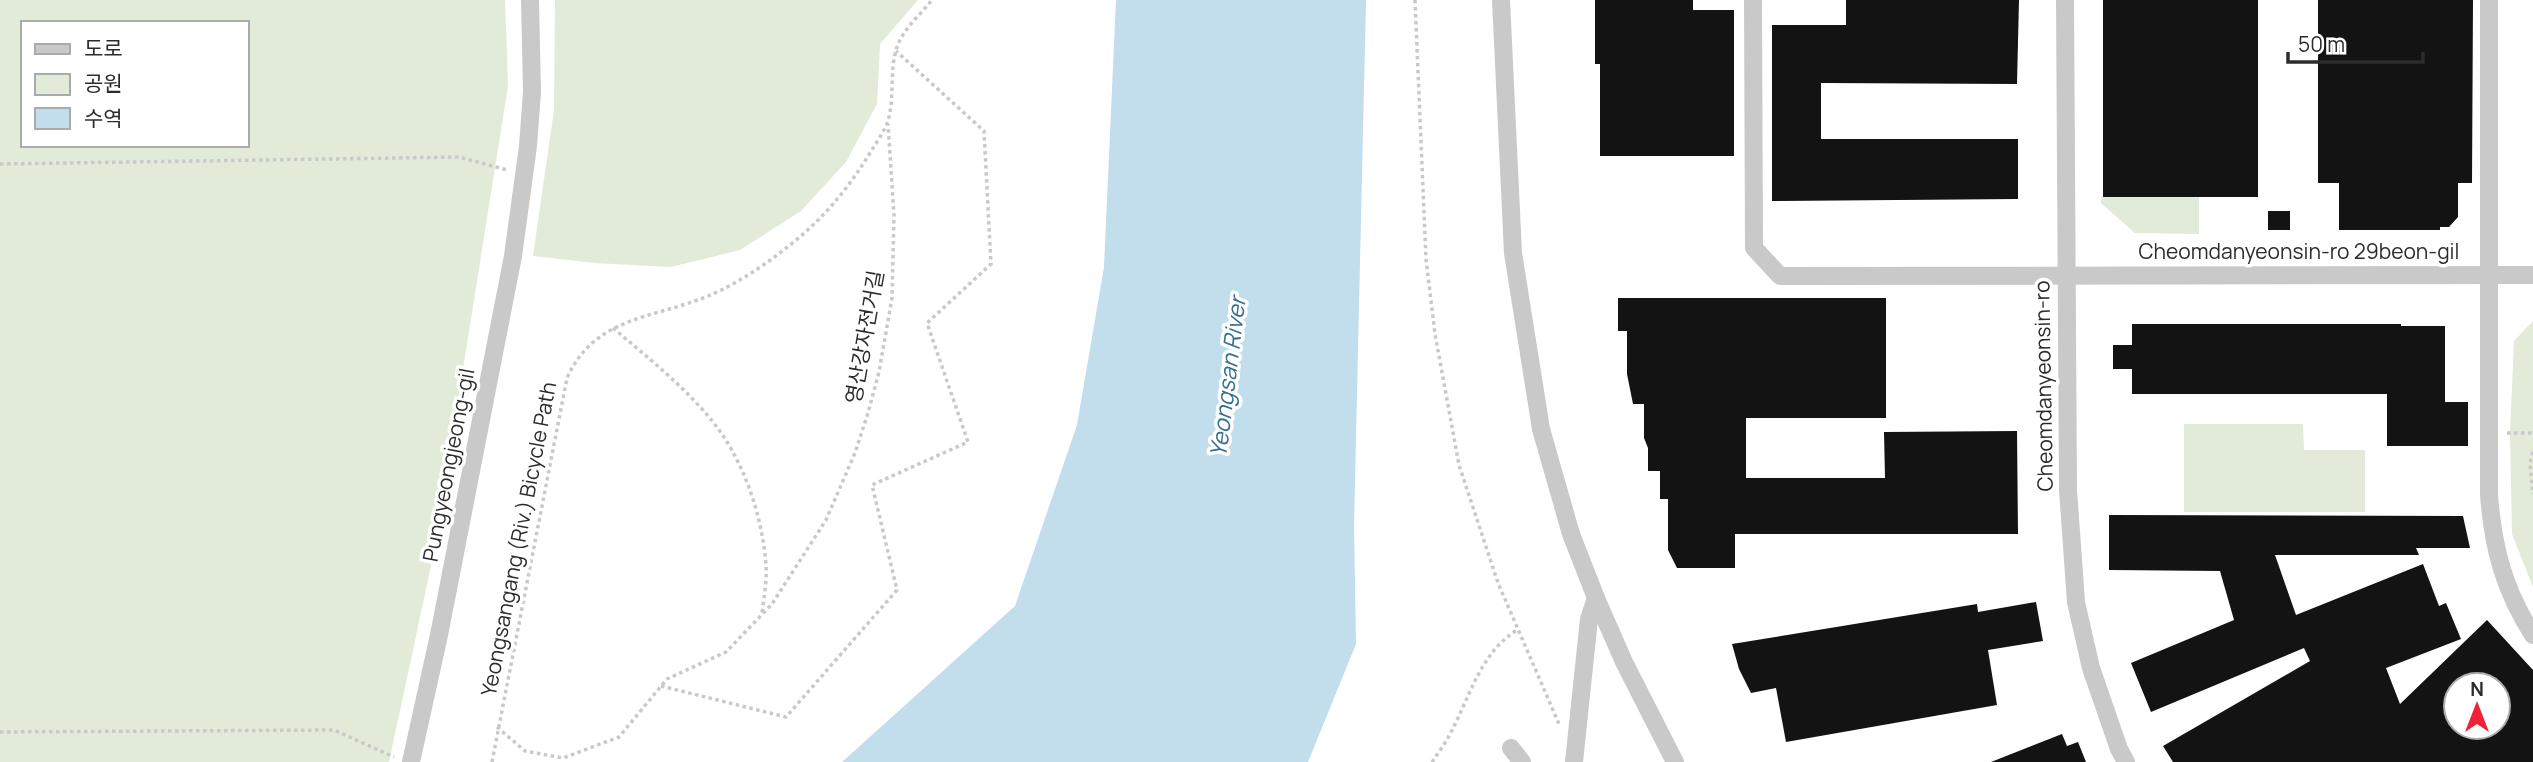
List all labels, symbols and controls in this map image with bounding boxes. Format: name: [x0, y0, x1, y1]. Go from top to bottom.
legend: [21, 21, 248, 147]
scale bar: [2288, 21, 2423, 65]
text: 50 m: [2298, 30, 2345, 58]
text: 도로: [84, 34, 123, 62]
text: 공원: [84, 69, 123, 97]
text: 수역: [84, 104, 123, 132]
street label: Cheomdanyeonsin-ro 29beon-gil: [2139, 237, 2459, 265]
street label: 영산강자전거길: [838, 268, 890, 406]
street label: Cheomdanyeonsin-ro: [2027, 280, 2059, 492]
water label: Yeongsan River: [1201, 292, 1253, 459]
street label: Pungyeongjeong-gil: [416, 366, 480, 564]
street label: Yeongsangang (Riv.) Bicycle Path: [474, 379, 562, 698]
north arrow: [2442, 671, 2512, 741]
text: N: [2470, 676, 2484, 702]

